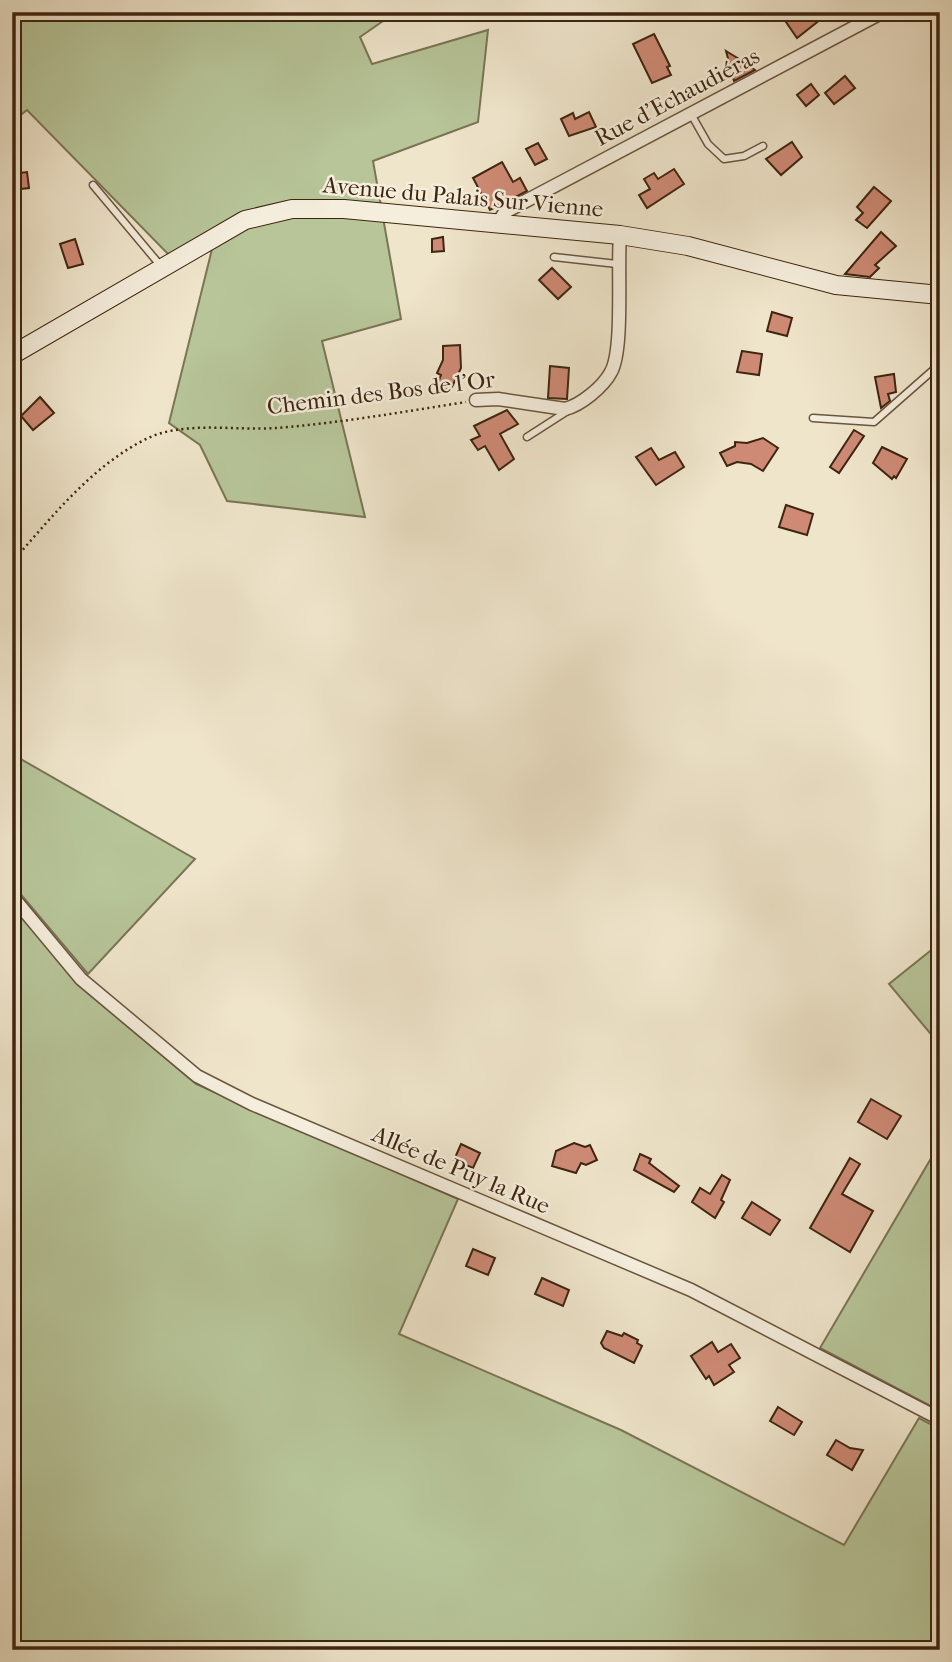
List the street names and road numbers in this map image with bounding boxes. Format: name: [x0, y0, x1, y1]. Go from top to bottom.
street label: Rue d'Echaudiéras: [590, 42, 764, 152]
street label: Avenue du Palais Sur Vienne: [321, 171, 604, 223]
street label: Chemin des Bos de l'Or: [266, 366, 497, 420]
street label: Allée de Puy la Rue: [367, 1120, 554, 1220]

